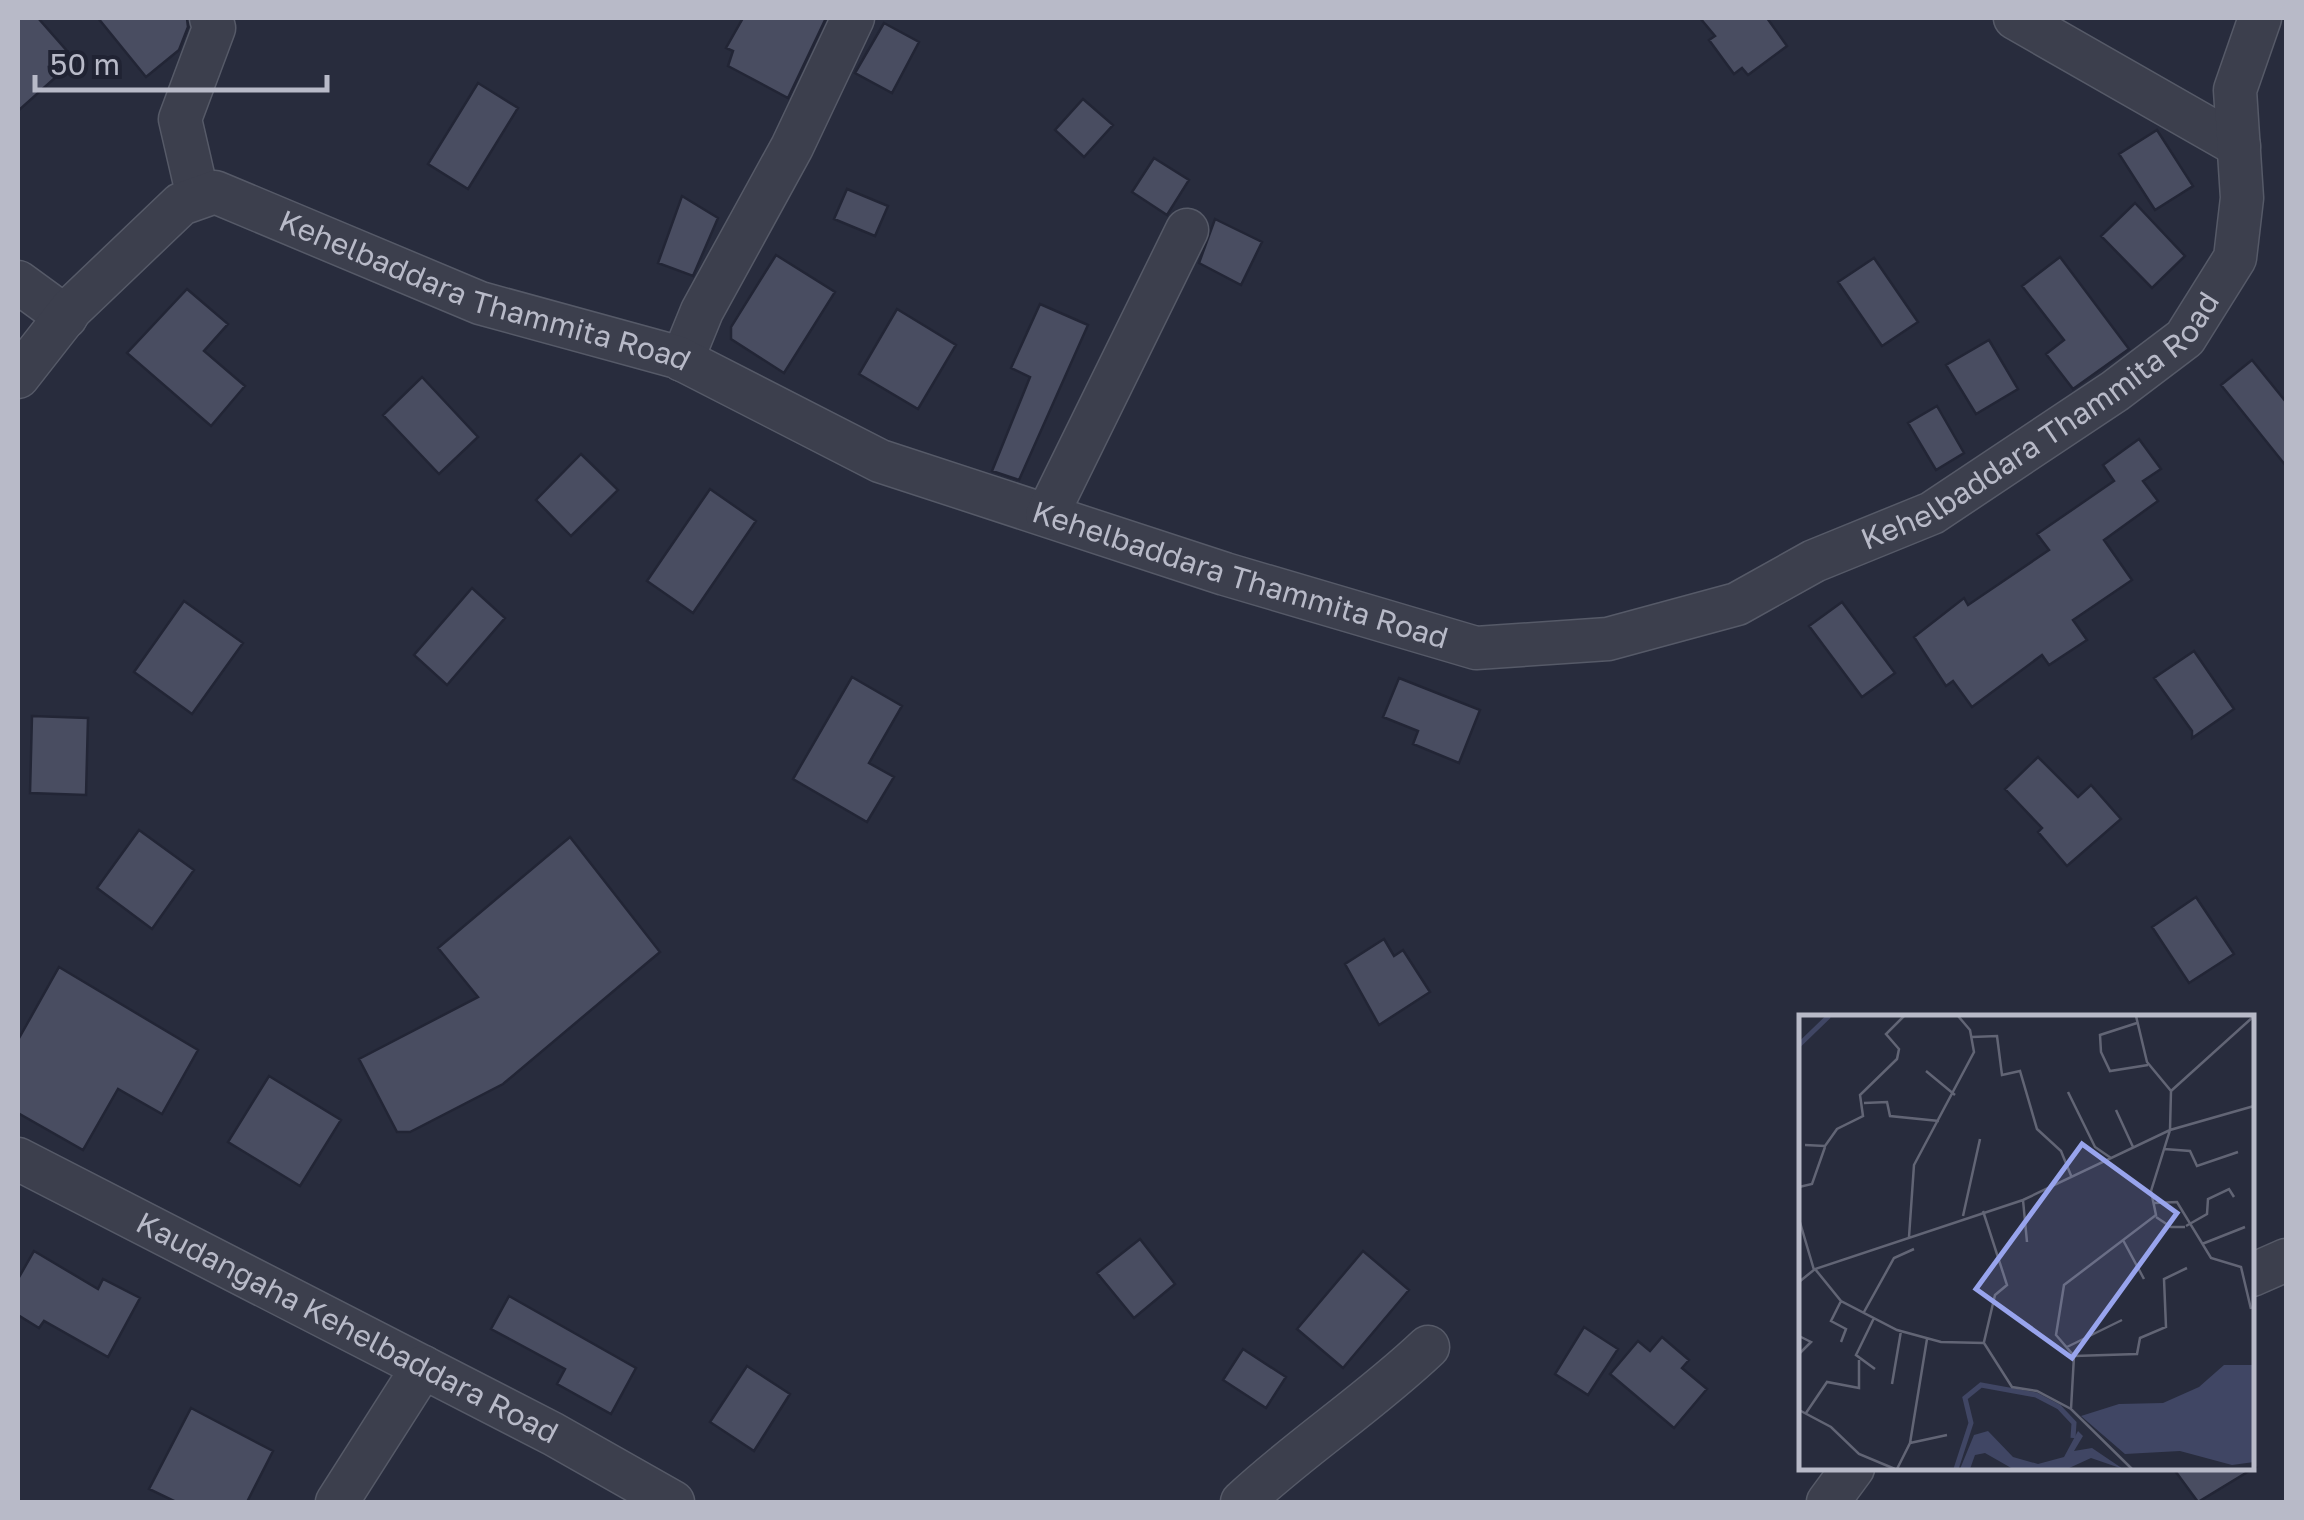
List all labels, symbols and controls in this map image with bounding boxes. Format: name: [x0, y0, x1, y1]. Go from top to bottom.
scale bar: [35, 30, 328, 92]
text: 50 m: [50, 46, 120, 82]
street label: Kehelbaddara Thammita Road: [274, 202, 697, 378]
street label: Kehelbaddara Thammita Road: [1855, 285, 2226, 557]
street label: Kehelbaddara Thammita Road: [1028, 493, 1453, 656]
inset map: [1799, 1015, 2254, 1470]
street label: Kaudangaha Kehelbaddara Road: [131, 1204, 564, 1451]

